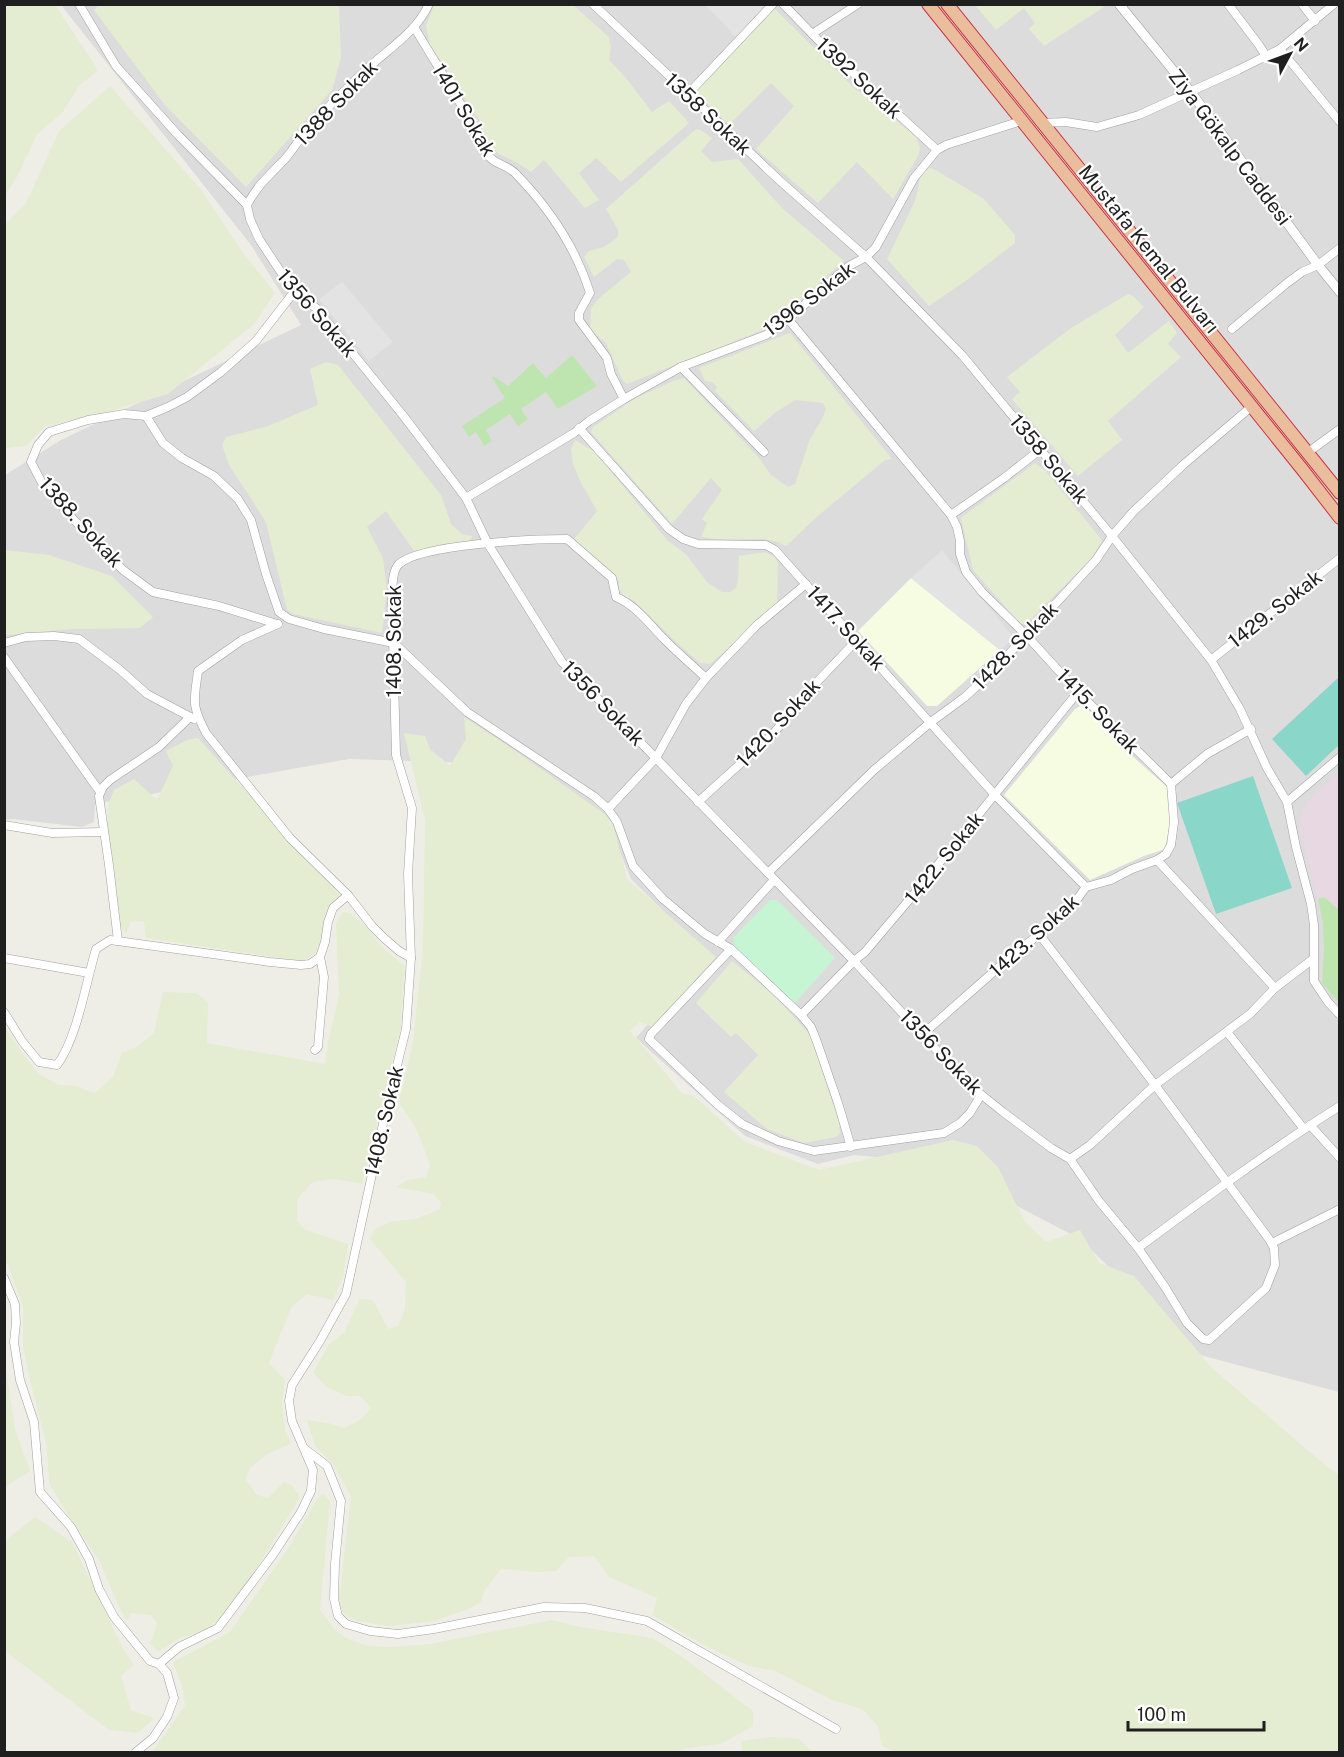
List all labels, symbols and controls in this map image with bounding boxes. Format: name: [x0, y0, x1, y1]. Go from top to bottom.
north arrow: [1260, 24, 1320, 84]
street label: 1392 Sokak: [811, 32, 907, 124]
text: N: [1290, 34, 1312, 55]
street label: 1388 Sokak: [289, 55, 383, 151]
street label: 1401 Sokak: [427, 59, 501, 161]
street label: Ziya Gökalp Caddesi: [1163, 64, 1297, 230]
street label: 1358 Sokak: [660, 68, 756, 160]
street label: Mustafa Kemal Bulvarı: [1074, 160, 1224, 338]
street label: 1396 Sokak: [759, 257, 859, 341]
street label: 1356 Sokak: [272, 264, 362, 362]
street label: 1358 Sokak: [1005, 409, 1093, 509]
street label: 1388. Sokak: [34, 472, 128, 572]
street label: 1429. Sokak: [1223, 565, 1327, 653]
street label: 1417. Sokak: [802, 581, 890, 675]
street label: 1408. Sokak: [382, 585, 406, 697]
street label: 1428. Sokak: [967, 597, 1063, 695]
street label: 1356 Sokak: [557, 656, 649, 750]
street label: 1415. Sokak: [1052, 664, 1144, 758]
street label: 1420. Sokak: [731, 674, 825, 772]
street label: 1422. Sokak: [900, 807, 988, 909]
street label: 1423. Sokak: [984, 889, 1084, 983]
street label: 1356 Sokak: [895, 1005, 987, 1099]
street label: 1408. Sokak: [360, 1063, 408, 1179]
scale bar: [1128, 1694, 1264, 1732]
text: 100 m: [1137, 1704, 1186, 1725]

